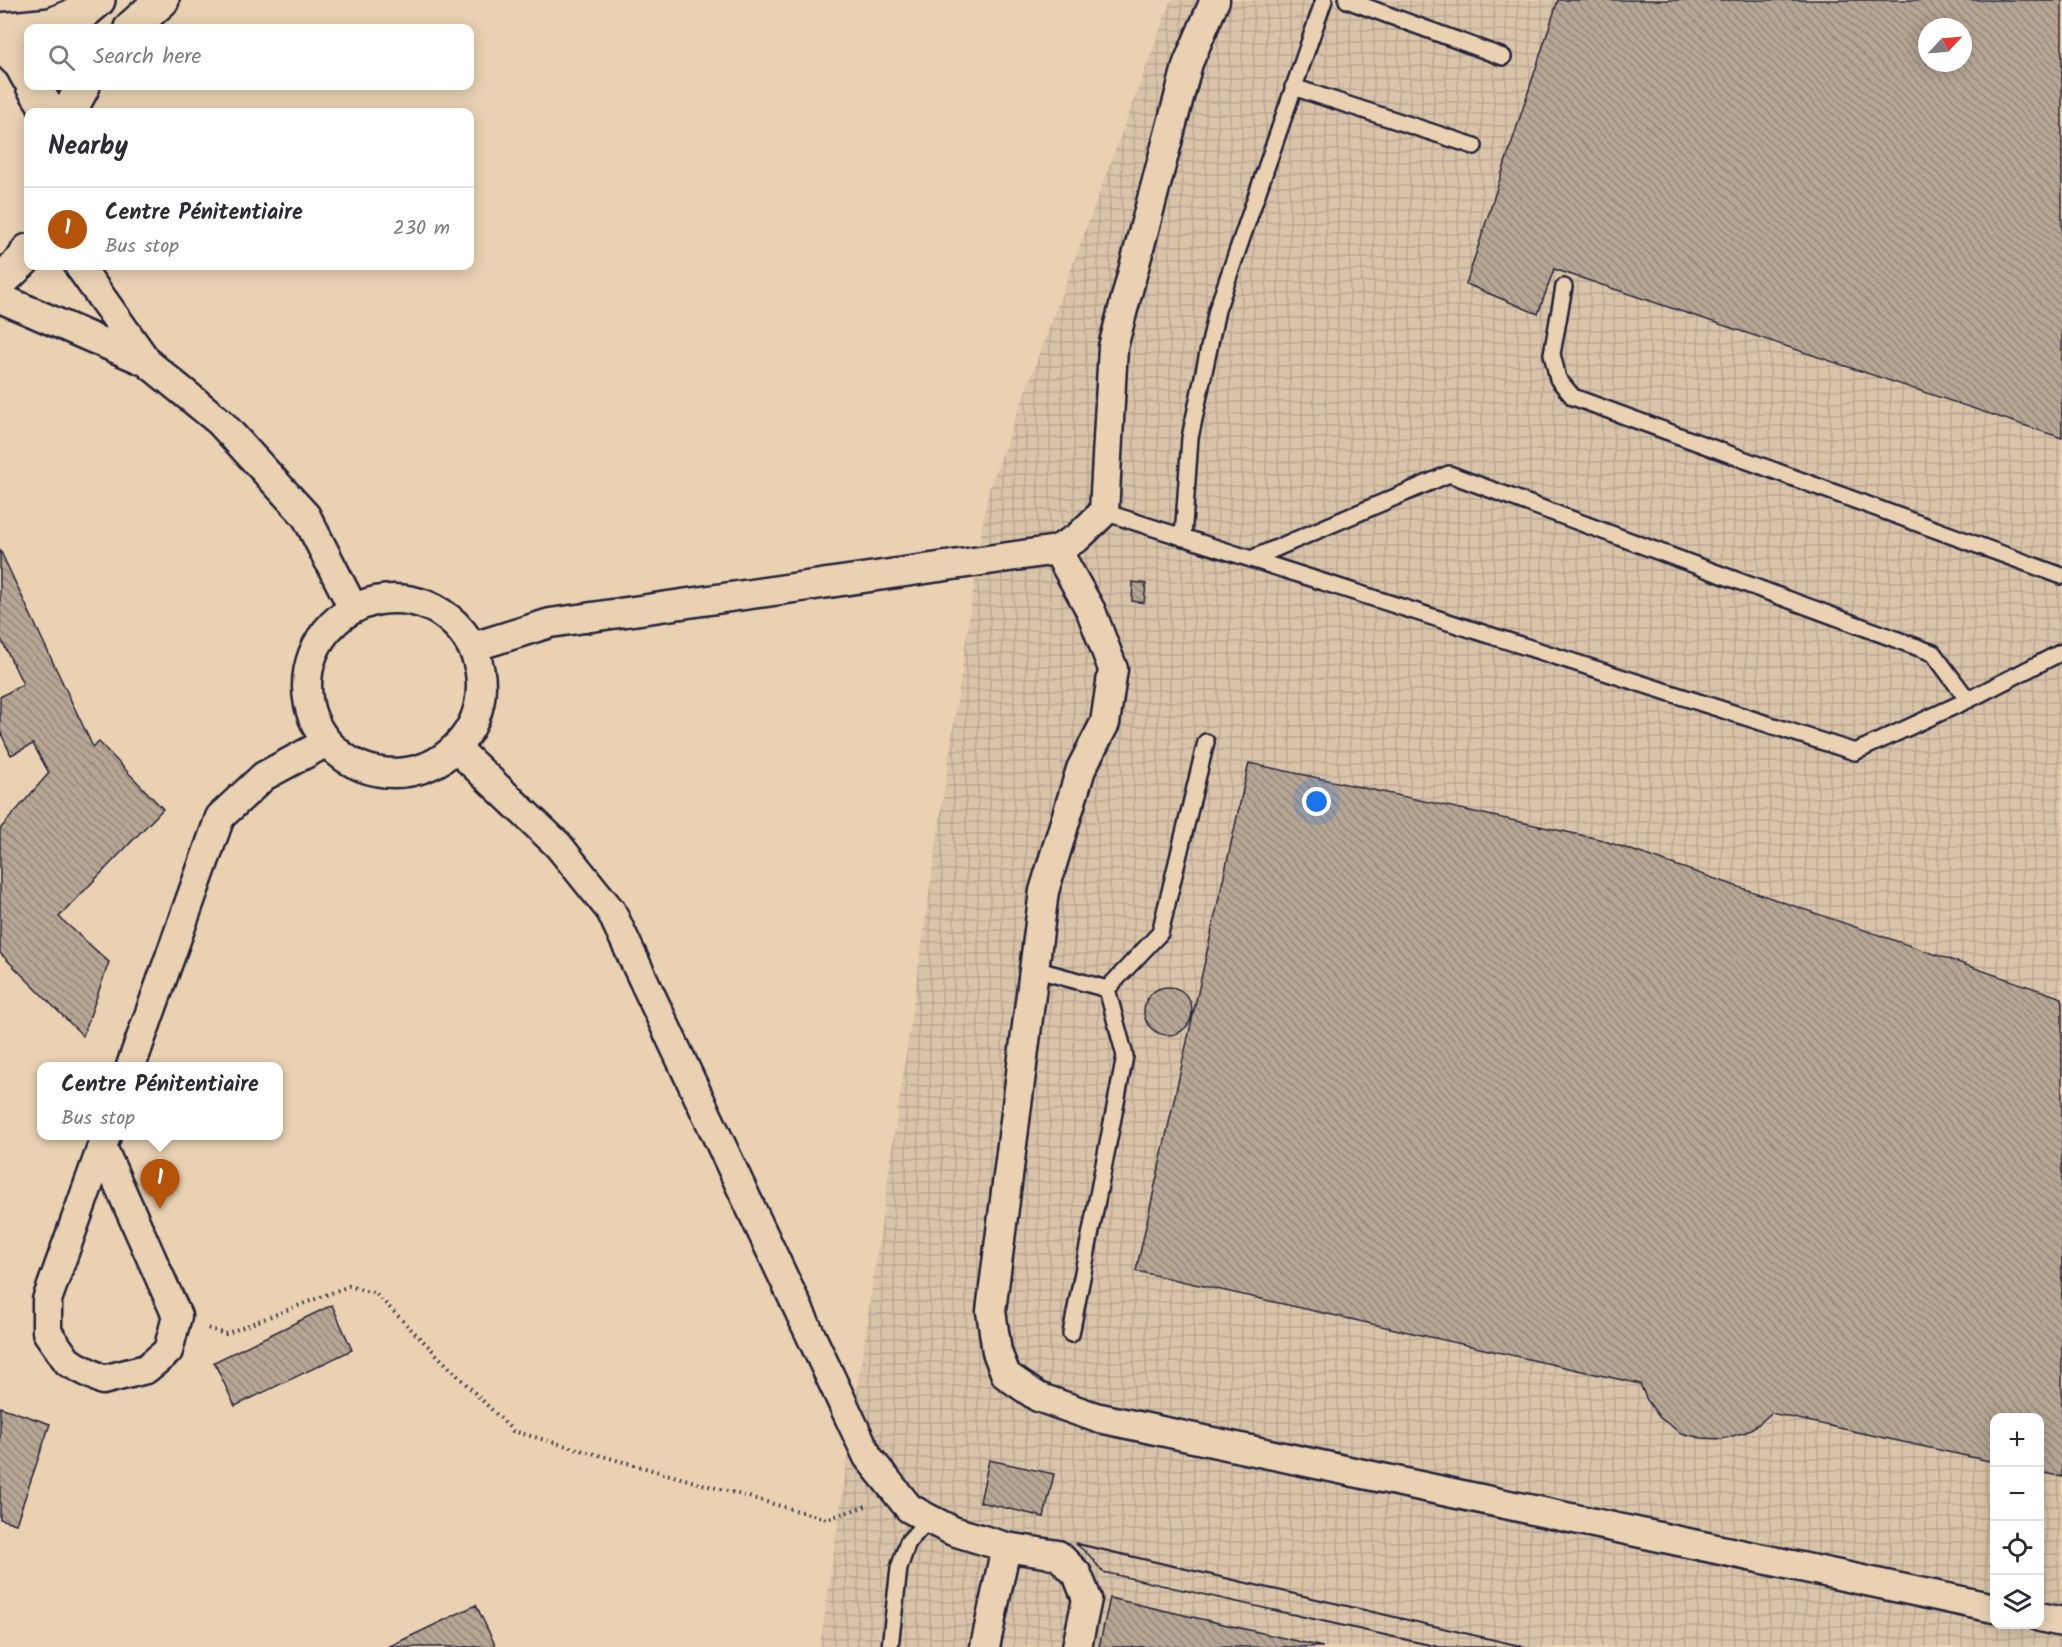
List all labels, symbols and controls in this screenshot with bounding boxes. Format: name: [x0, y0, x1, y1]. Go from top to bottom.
north arrow: [1918, 18, 1972, 72]
search box: [24, 24, 474, 90]
text: Search here: [93, 40, 201, 75]
icon: search: [45, 41, 78, 74]
text: Nearby: [48, 126, 128, 168]
text: Centre Pénitentiaire: [105, 196, 303, 231]
text: 1: [64, 213, 71, 245]
text: 230 m: [393, 213, 450, 245]
text: Bus stop: [105, 231, 179, 263]
your location: [1302, 787, 1331, 816]
popup: [37, 1062, 283, 1140]
text: Centre Pénitentiaire: [61, 1068, 259, 1103]
text: Bus stop: [61, 1103, 135, 1135]
pin: 1: [140, 1160, 180, 1209]
map controls: [1990, 1413, 2044, 1629]
button: +: [1990, 1413, 2044, 1467]
button: −: [1990, 1467, 2044, 1521]
button: locate: [1990, 1521, 2044, 1575]
button: layers: [1990, 1575, 2044, 1629]

